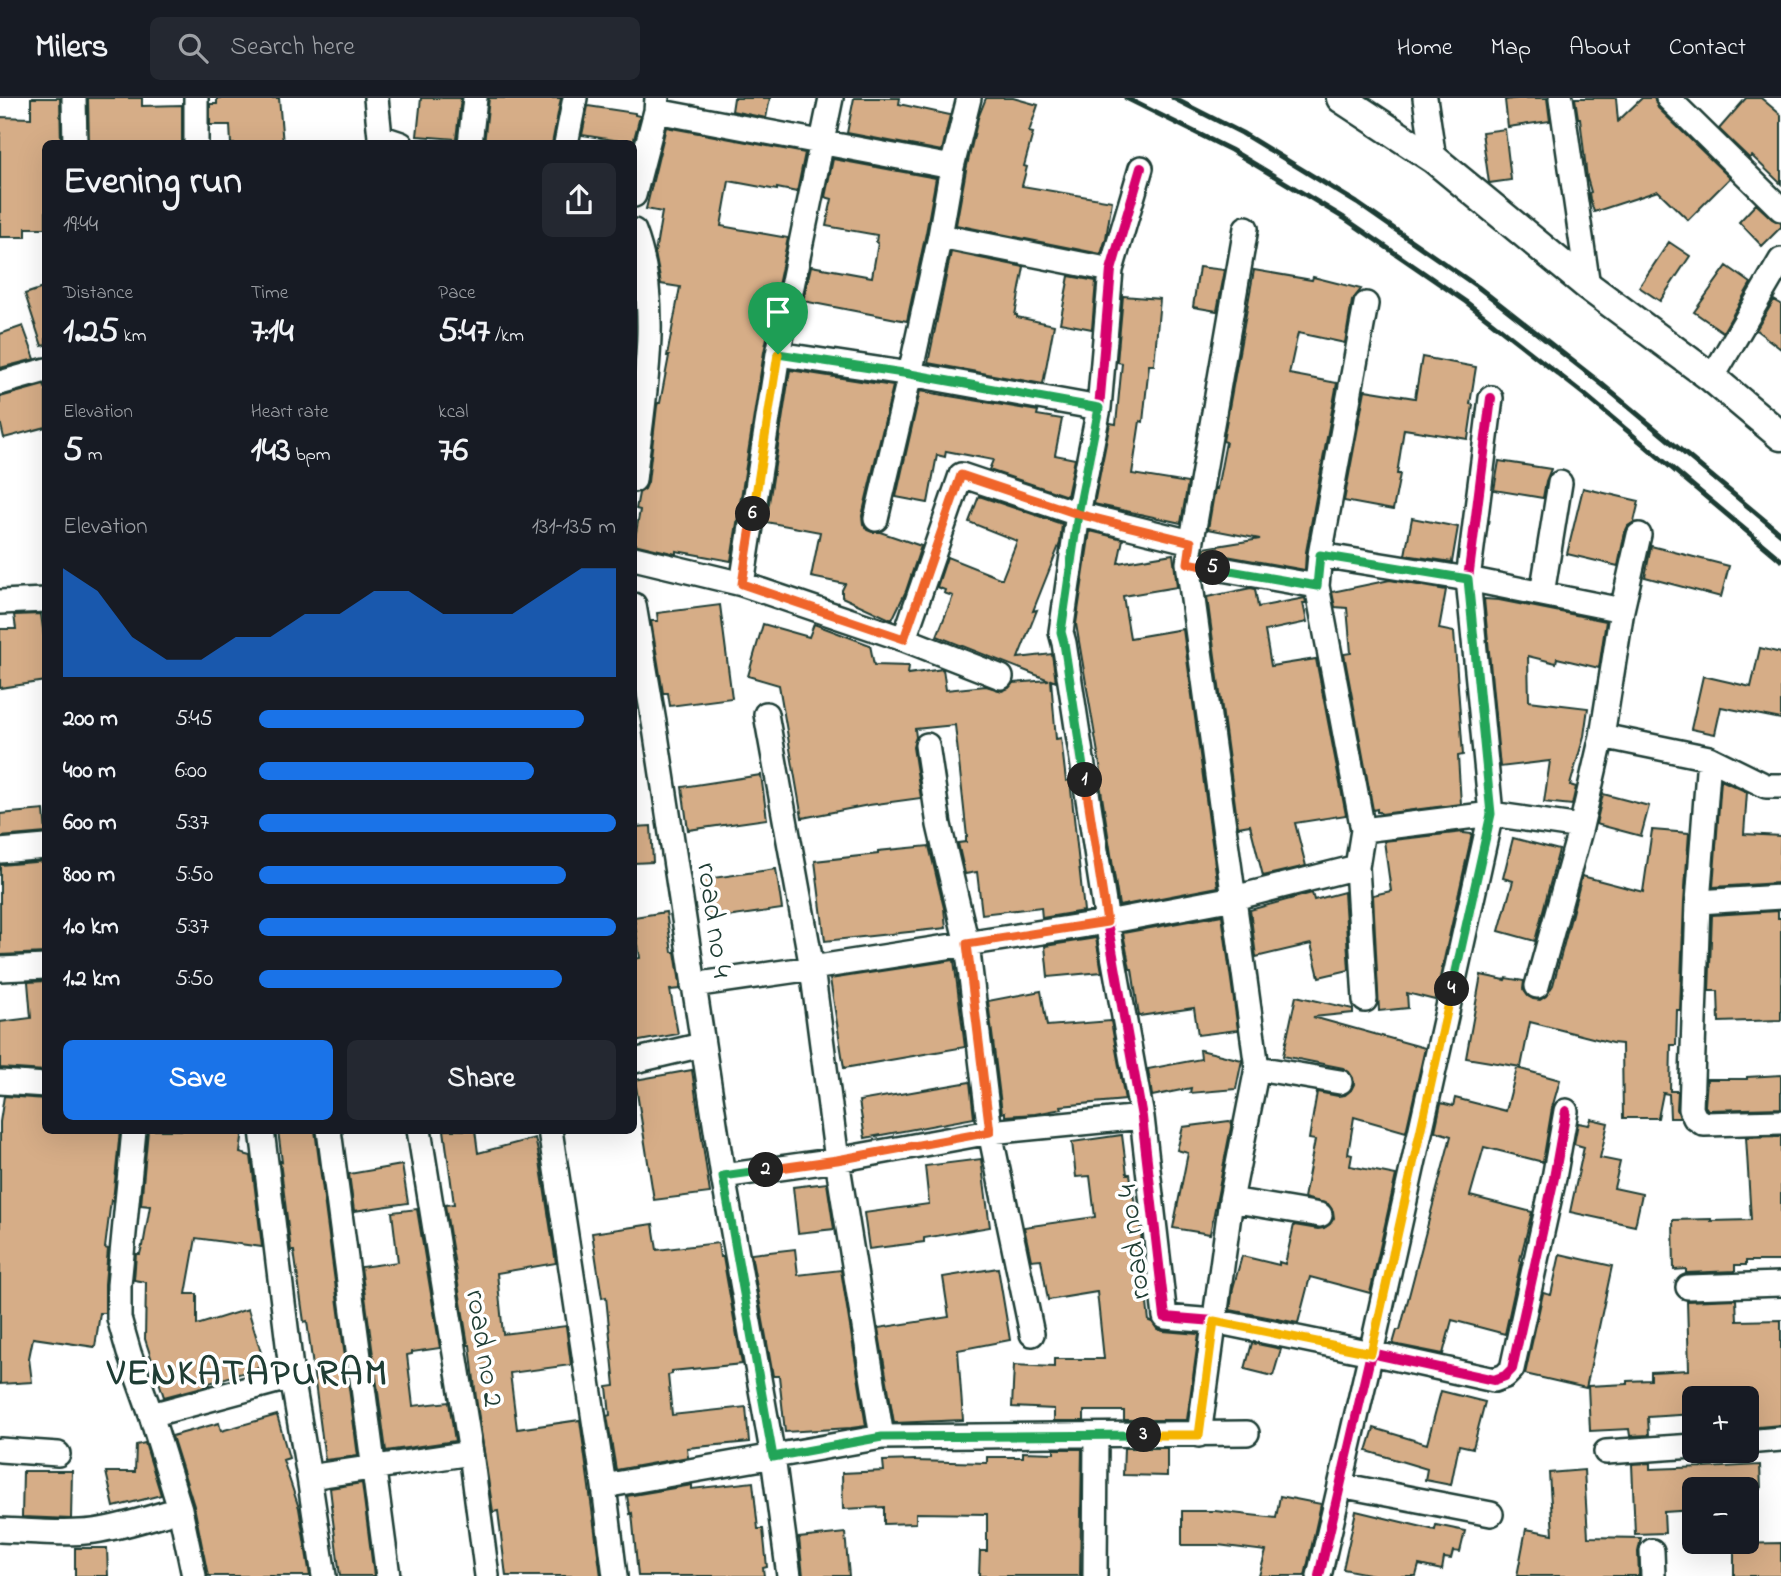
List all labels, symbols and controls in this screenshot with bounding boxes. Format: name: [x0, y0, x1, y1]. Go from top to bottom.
search box: [150, 17, 640, 80]
text: Milers: [35, 24, 108, 72]
icon: search: [174, 29, 212, 67]
text: Search here: [230, 29, 355, 67]
text: Home: [1397, 31, 1453, 66]
text: Map: [1491, 31, 1531, 66]
text: About: [1569, 31, 1631, 66]
text: Contact: [1669, 31, 1746, 66]
text: Evening run: [63, 155, 242, 211]
button: share: [542, 163, 616, 237]
text: 19:44: [63, 209, 98, 242]
text: Distance: [63, 280, 133, 307]
text: Time: [251, 280, 288, 307]
text: Pace: [438, 280, 475, 307]
pin: [748, 282, 808, 354]
icon: arrive: [759, 293, 797, 331]
text: 1.25: [63, 307, 119, 358]
text: 7:14: [251, 307, 294, 358]
text: 5:47: [438, 307, 490, 358]
text: km: [119, 323, 147, 350]
text: /km: [490, 323, 524, 350]
text: Elevation: [63, 399, 133, 426]
text: Heart rate: [251, 399, 329, 426]
text: kcal: [438, 399, 469, 426]
text: 5: [63, 426, 83, 477]
text: 143: [251, 426, 291, 477]
text: 76: [438, 426, 468, 477]
text: m: [83, 442, 103, 469]
text: bpm: [291, 442, 331, 469]
pin: 6: [736, 496, 770, 532]
text: 6: [748, 500, 757, 527]
text: Elevation: [63, 511, 148, 544]
text: 131–135 m: [532, 511, 616, 544]
pin: 5: [1196, 550, 1230, 586]
text: 5: [1207, 554, 1218, 581]
text: 200 m: [63, 703, 118, 736]
text: 5:45: [175, 703, 213, 736]
text: 400 m: [63, 755, 116, 788]
text: 6:00: [175, 755, 207, 788]
pin: 1: [1068, 762, 1102, 798]
text: 1: [1081, 766, 1088, 793]
text: 600 m: [63, 807, 117, 840]
text: 5:37: [175, 807, 209, 840]
text: 800 m: [63, 859, 115, 892]
text: 5:50: [175, 859, 213, 892]
street label: road no 4: [683, 860, 743, 981]
text: 1.0 km: [63, 911, 119, 944]
text: 5:37: [175, 911, 209, 944]
text: 1.2 km: [63, 963, 120, 996]
text: 5:50: [175, 963, 213, 996]
pin: 4: [1434, 972, 1470, 1006]
text: 4: [1448, 975, 1455, 1002]
button: Save: [63, 1040, 333, 1120]
button: Share: [347, 1040, 616, 1120]
pin: 2: [748, 1152, 784, 1188]
text: 2: [761, 1156, 770, 1183]
street label: road no 4: [1106, 1182, 1164, 1302]
street label: road no 2: [452, 1287, 514, 1410]
district label: VENKATAPURAM: [106, 1348, 389, 1402]
map controls: [1682, 1386, 1759, 1554]
button: +: [1682, 1386, 1759, 1463]
pin: 3: [1126, 1418, 1162, 1452]
text: 3: [1140, 1421, 1147, 1448]
button: −: [1682, 1477, 1759, 1554]

